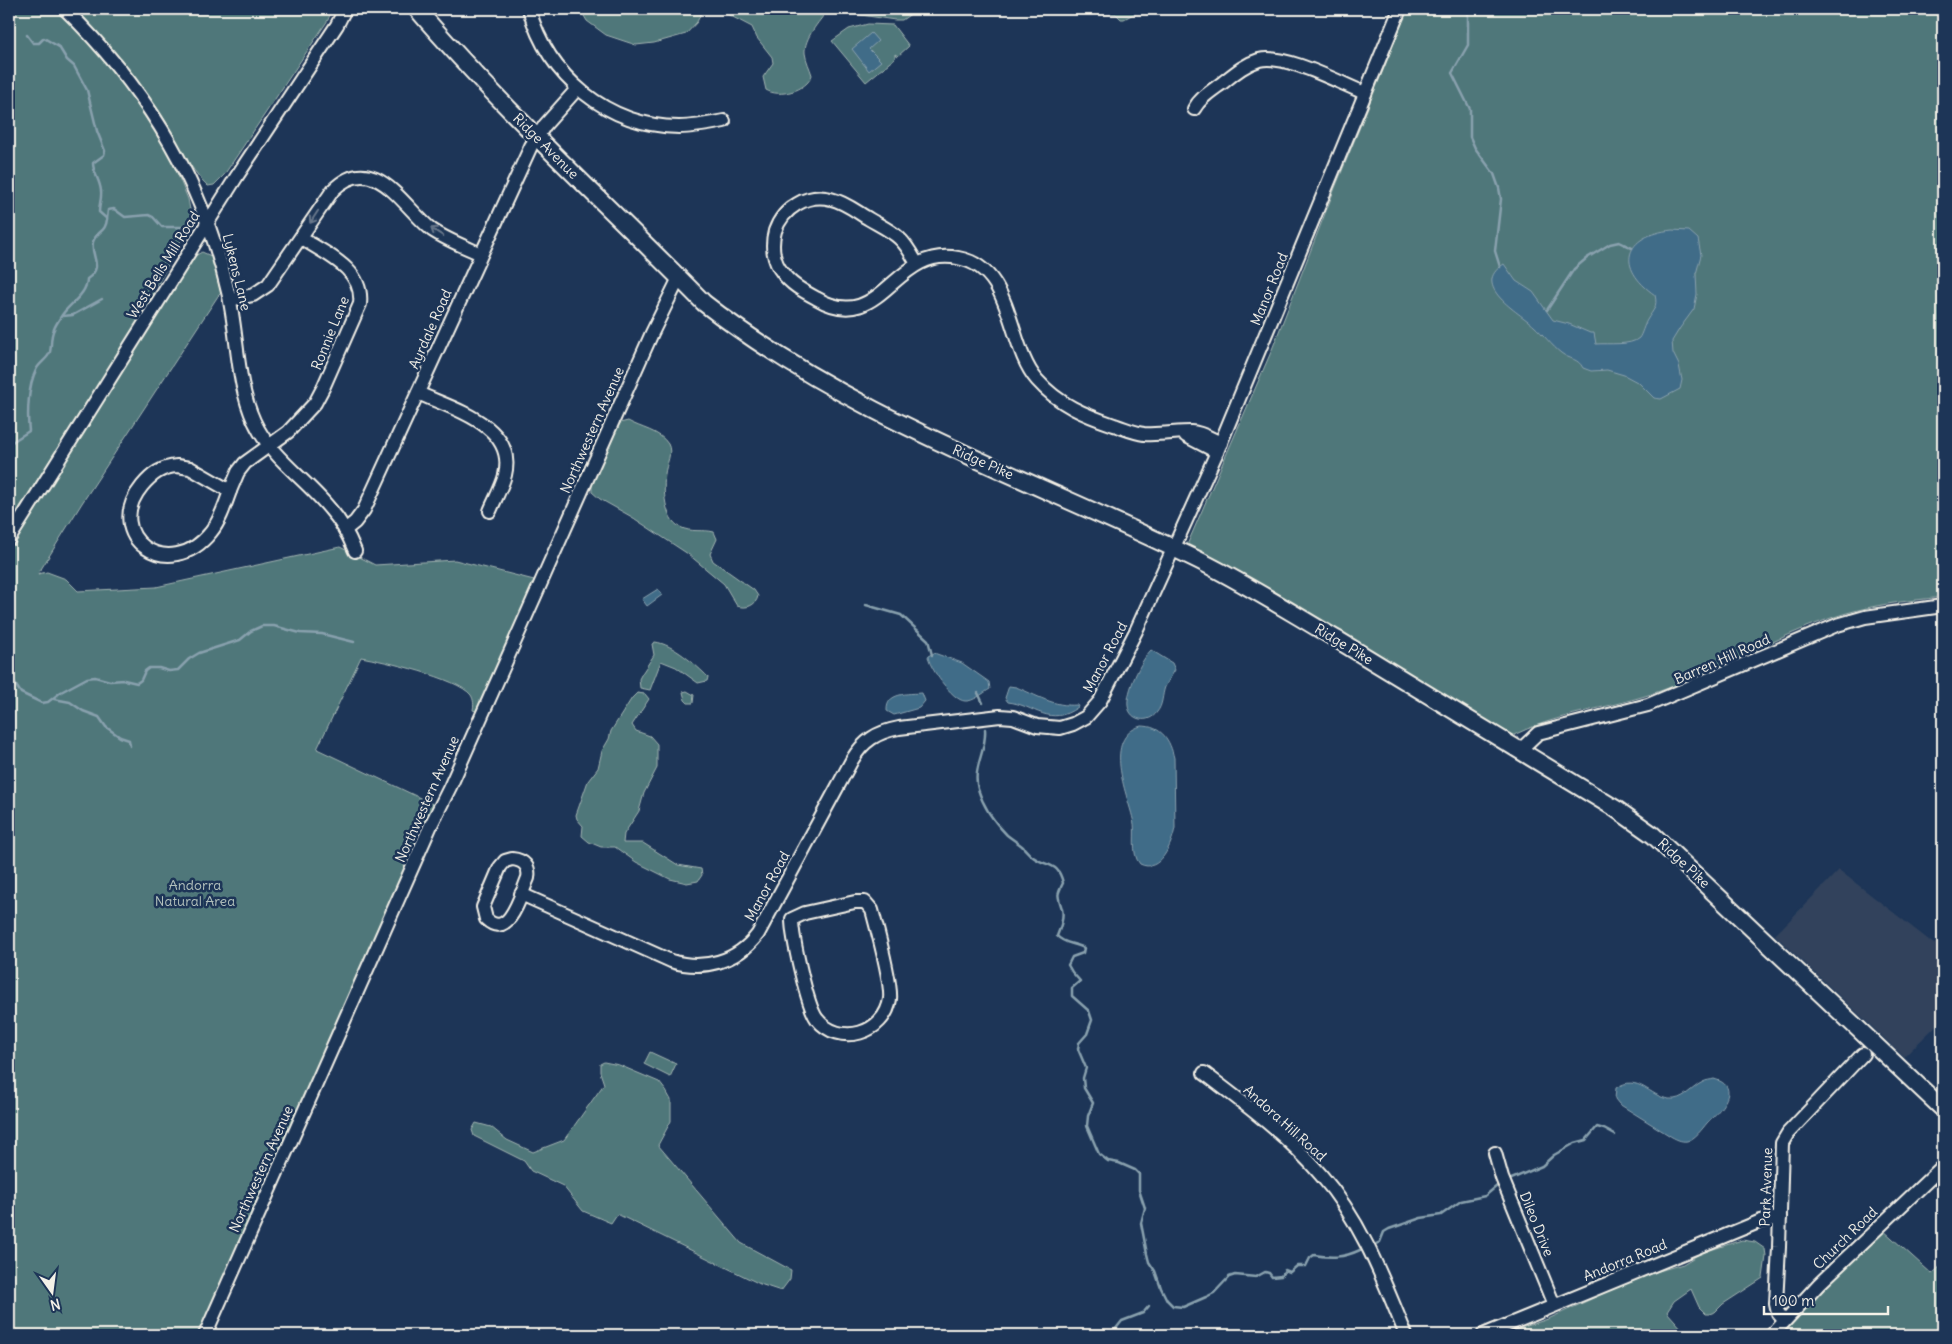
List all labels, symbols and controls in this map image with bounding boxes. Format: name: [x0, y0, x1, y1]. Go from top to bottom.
street label: Ridge Avenue: [509, 109, 583, 183]
street label: West Bells Mill Road: [123, 208, 203, 322]
one-way arrow: [309, 210, 319, 224]
one-way arrow: [431, 227, 445, 237]
street label: Lykens Lane: [219, 232, 255, 312]
street label: Manor Road: [1246, 250, 1292, 328]
street label: Ayrdale Road: [404, 286, 456, 372]
street label: Ronnie Lane: [307, 293, 353, 373]
street label: Northwestern Avenue: [556, 364, 628, 496]
street label: Ridge Pike: [950, 441, 1016, 483]
street label: Manor Road: [1079, 619, 1131, 695]
street label: Ridge Pike: [1311, 620, 1377, 668]
street label: Barren Hill Road: [1671, 630, 1773, 688]
street label: Northwestern Avenue: [391, 733, 463, 865]
street label: Ridge Pike: [1654, 834, 1714, 892]
street label: Manor Road: [740, 848, 794, 924]
park label: Andorra Natural Area: [155, 876, 235, 910]
street label: Andora Hill Road: [1240, 1081, 1330, 1165]
street label: Northwestern Avenue: [225, 1103, 297, 1235]
street label: Park Avenue: [1756, 1147, 1776, 1227]
street label: Dileo Drive: [1516, 1189, 1558, 1259]
street label: Church Road: [1809, 1203, 1881, 1273]
street label: Andorra Road: [1581, 1235, 1669, 1285]
north arrow: [28, 1266, 78, 1316]
scale bar: [1764, 1284, 1888, 1316]
text: 100 m: [1772, 1291, 1814, 1310]
text: N: [48, 1295, 62, 1315]

